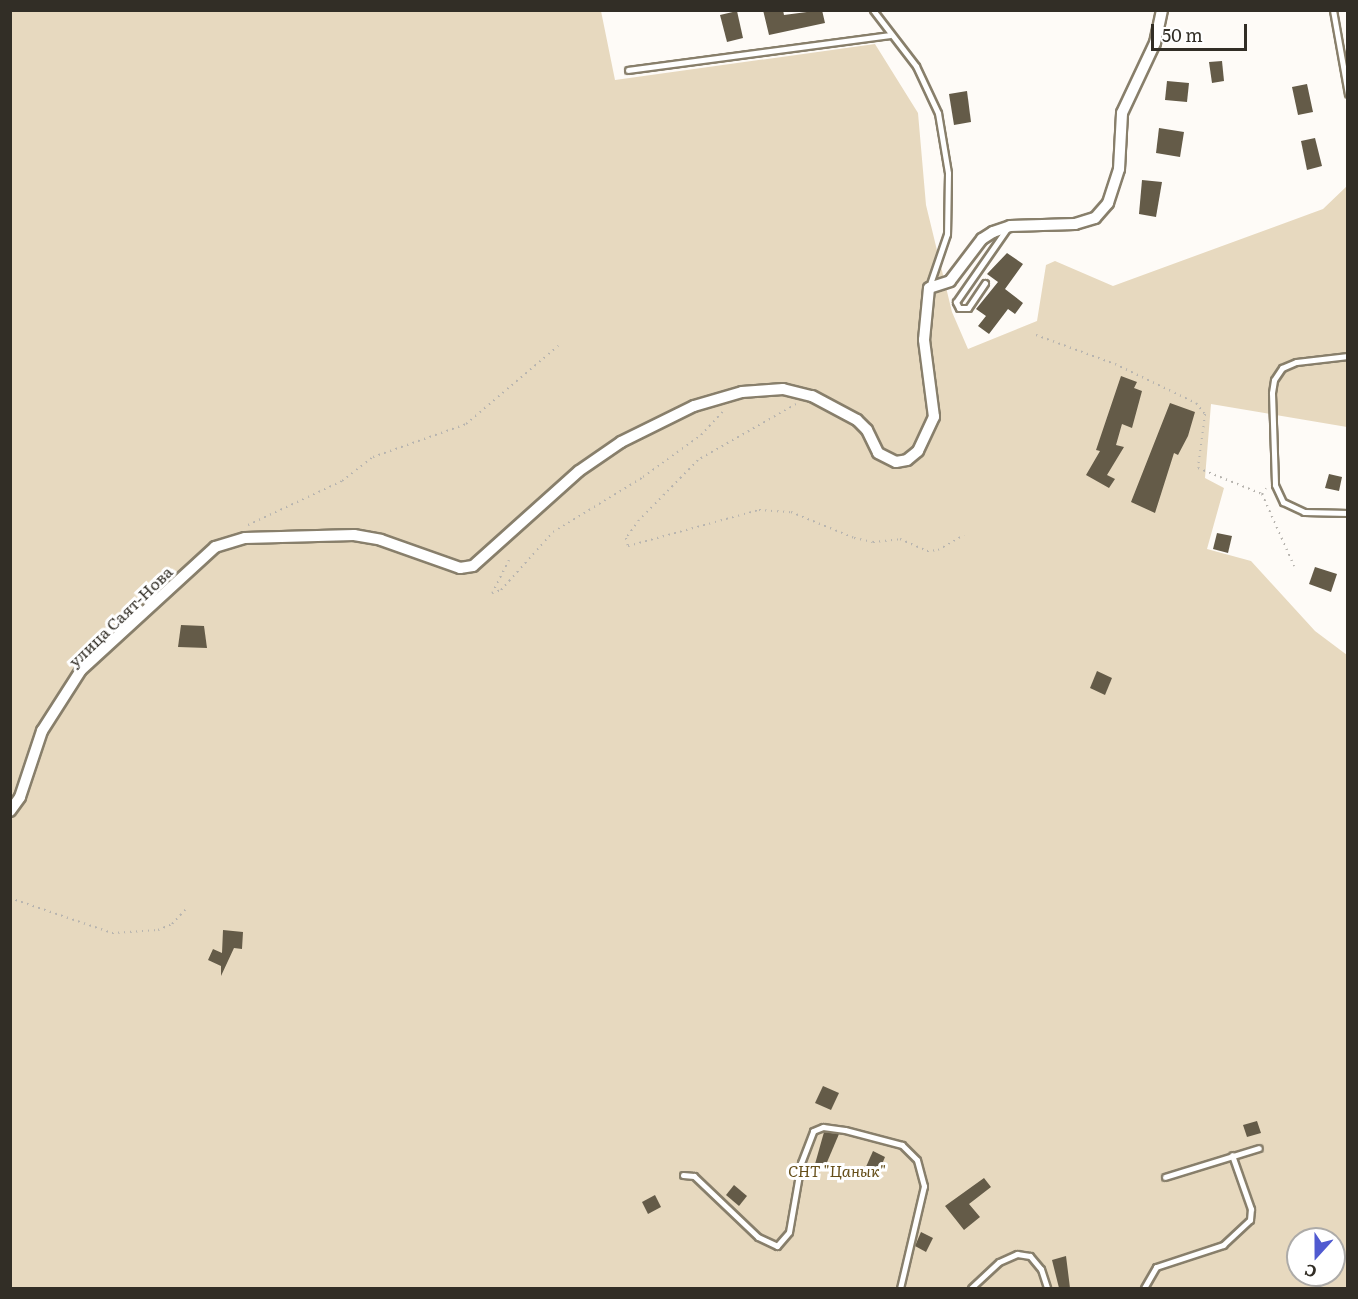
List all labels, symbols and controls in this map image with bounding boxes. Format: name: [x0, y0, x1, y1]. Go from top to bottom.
scale bar: [1154, 12, 1250, 50]
text: 50 m: [1162, 21, 1203, 48]
street label: улица Саят-Нова: [64, 562, 176, 670]
park label: СНТ "Цанык": [788, 1160, 886, 1180]
north arrow: [1286, 1227, 1346, 1287]
text: С: [1301, 1259, 1320, 1285]

